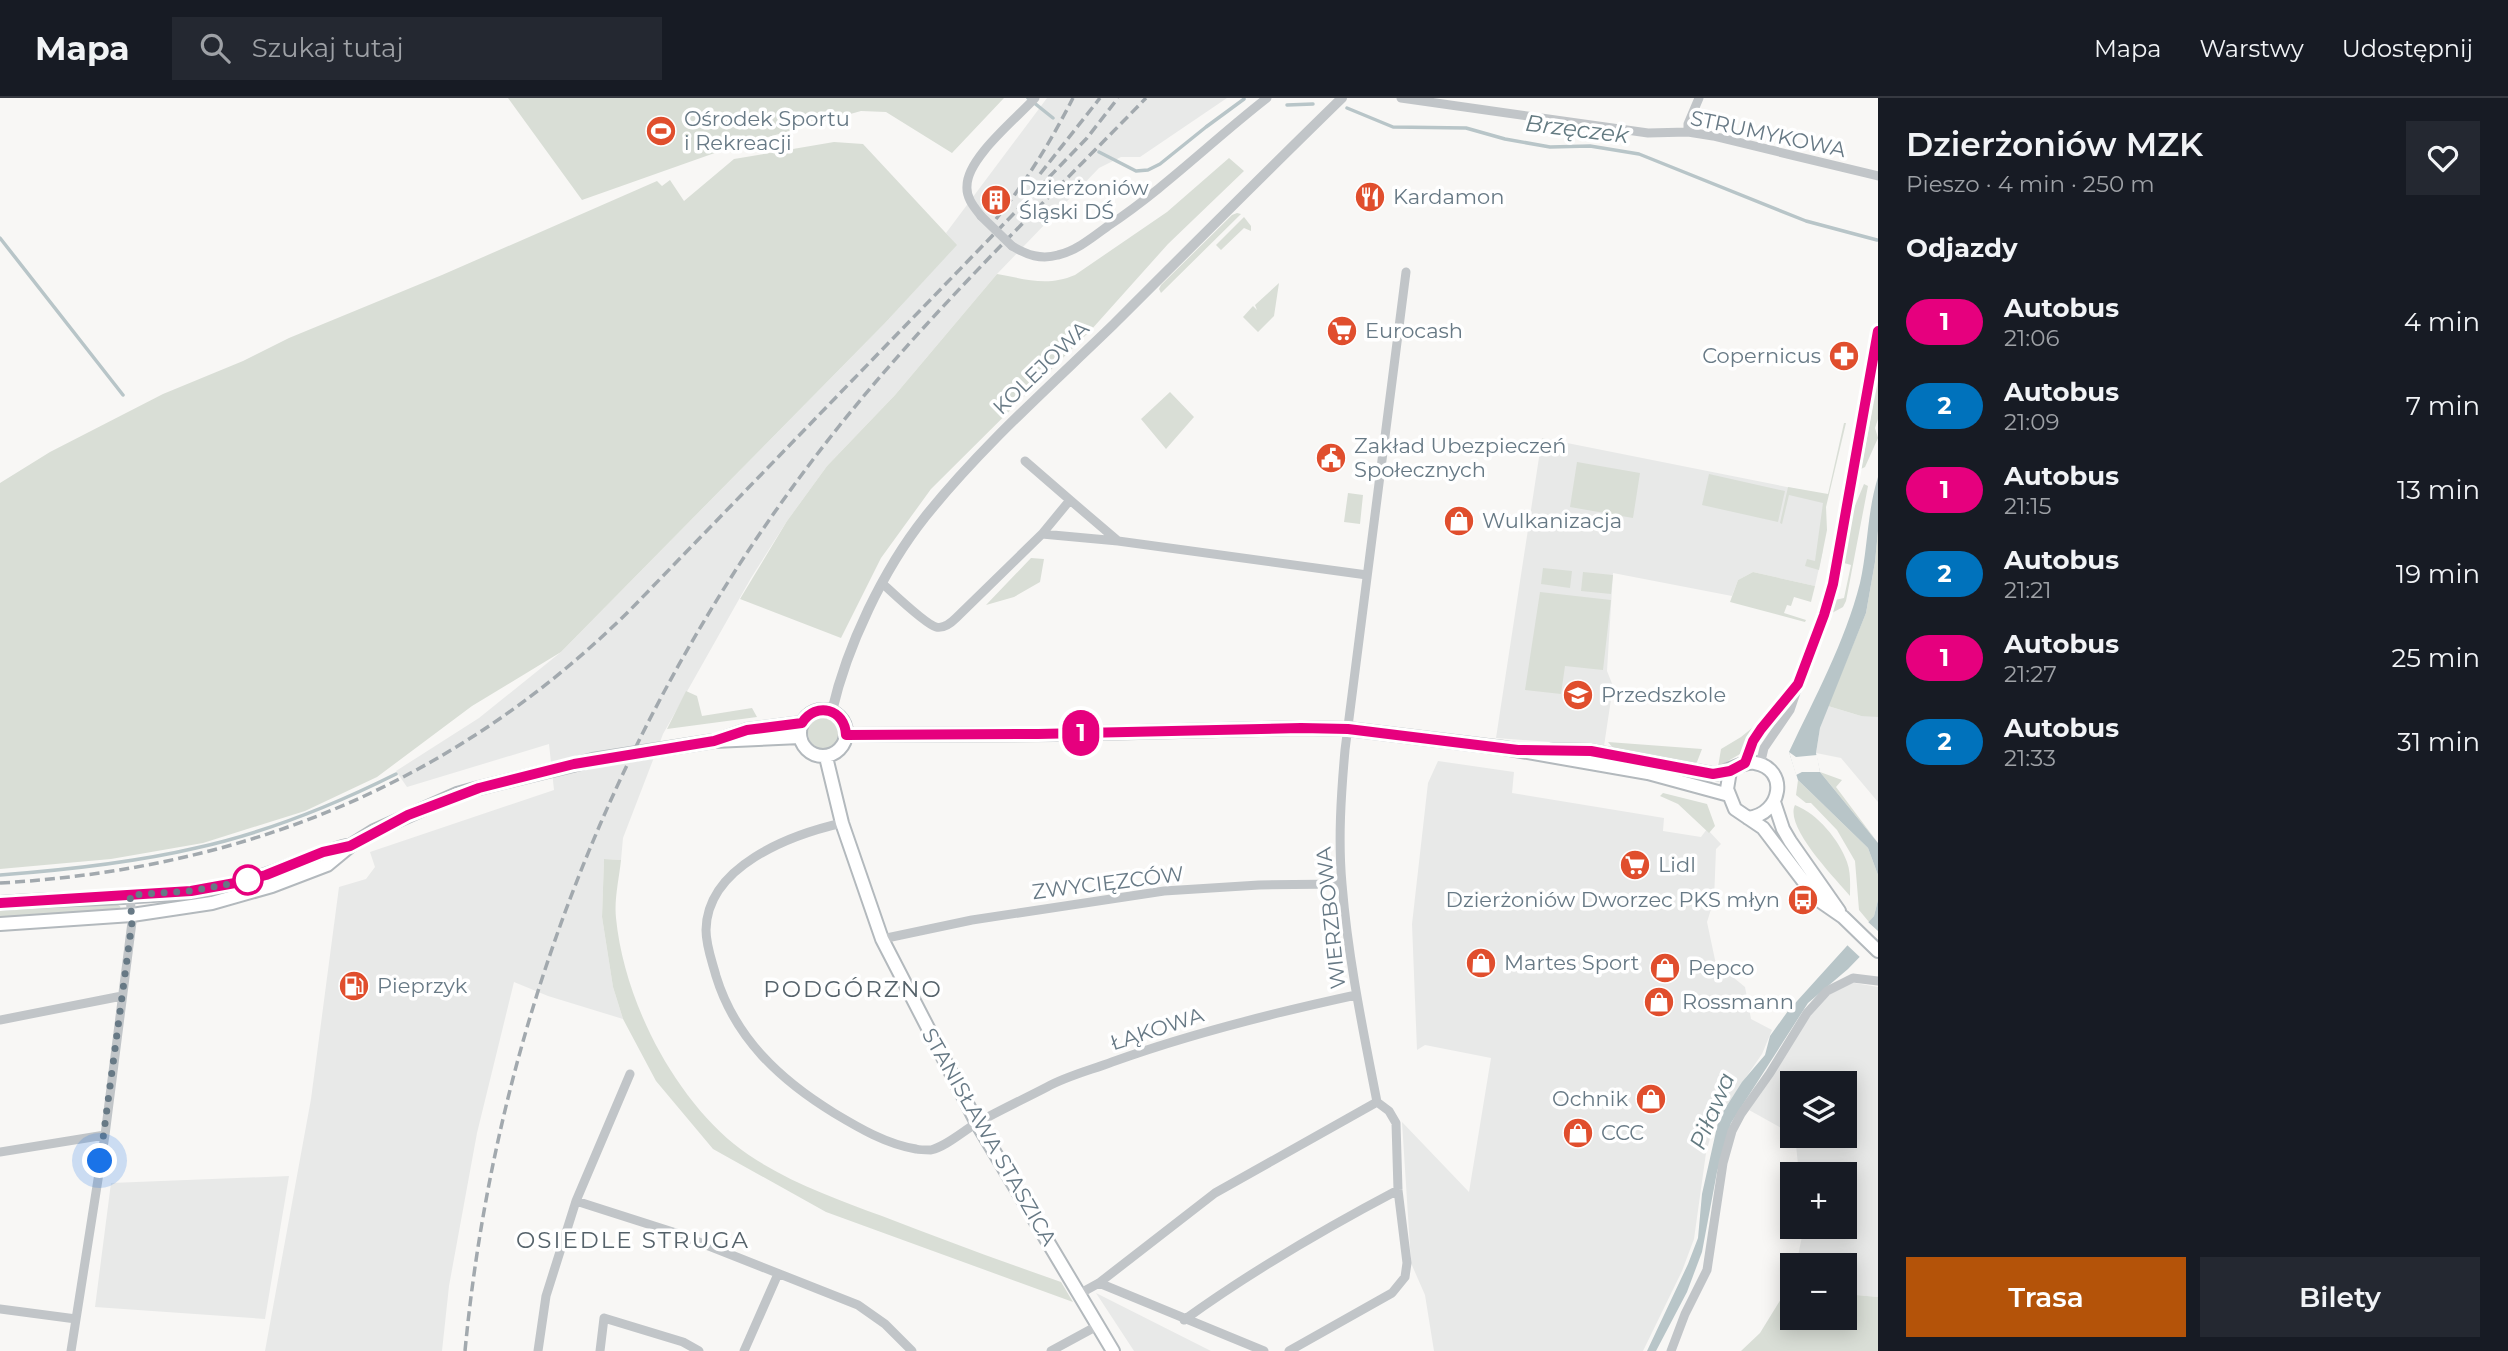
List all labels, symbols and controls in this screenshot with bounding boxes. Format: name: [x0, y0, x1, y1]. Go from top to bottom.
search box: [172, 17, 662, 80]
text: Mapa: [35, 28, 130, 68]
icon: search: [196, 29, 234, 67]
text: Szukaj tutaj: [252, 32, 404, 64]
text: Mapa: [2094, 34, 2161, 63]
text: Warstwy: [2199, 34, 2304, 63]
text: Udostępnij: [2342, 34, 2473, 63]
street label: STRUMYKOWA: [1688, 105, 1849, 162]
place label: Ośrodek Sportu i Rekreacji: [684, 106, 850, 155]
water label: Brzęczek: [1524, 109, 1632, 149]
sports icon: Ośrodek Sportu i Rekreacji: [644, 114, 678, 148]
button: heart: [2406, 121, 2480, 195]
text: Dzierżoniów MZK: [1906, 124, 2203, 164]
text: Pieszo · 4 min · 250 m: [1906, 170, 2155, 198]
place label: Dzierżoniów Śląski DŚ: [1019, 175, 1149, 224]
restaurant icon: Kardamon: [1353, 180, 1387, 214]
building icon: Dzierżoniów Śląski DŚ: [979, 183, 1013, 217]
place label: Kardamon: [1393, 184, 1504, 209]
text: Odjazdy: [1906, 232, 2017, 264]
text: Autobus: [2004, 292, 2119, 324]
text: 4 min: [2404, 306, 2480, 338]
text: 1: [1940, 307, 1949, 336]
supermarket icon: Eurocash: [1325, 314, 1359, 348]
street label: KOLEJOWA: [988, 315, 1094, 420]
place label: Eurocash: [1365, 318, 1463, 343]
text: 21:06: [2004, 324, 2059, 352]
pharmacy icon: Copernicus: [1827, 339, 1861, 373]
place label: Copernicus: [1702, 343, 1821, 368]
text: Autobus: [2004, 376, 2119, 408]
text: 7 min: [2406, 390, 2480, 422]
text: 2: [1937, 391, 1952, 420]
text: 21:09: [2004, 408, 2059, 436]
place label: Zakład Ubezpieczeń Społecznych: [1354, 433, 1566, 482]
public building icon: Zakład Ubezpieczeń Społecznych: [1314, 441, 1348, 475]
text: Autobus: [2004, 460, 2119, 492]
text: 13 min: [2397, 474, 2480, 506]
text: 1: [1940, 475, 1949, 504]
text: 21:15: [2004, 492, 2052, 520]
shop icon: Wulkanizacja: [1442, 504, 1476, 538]
place label: Wulkanizacja: [1482, 508, 1622, 533]
text: Autobus: [2004, 544, 2119, 576]
text: 19 min: [2396, 558, 2480, 590]
text: 2: [1937, 559, 1952, 588]
text: 21:21: [2004, 576, 2052, 604]
text: Autobus: [2004, 628, 2119, 660]
text: 25 min: [2392, 642, 2480, 674]
text: 1: [1940, 643, 1949, 672]
text: 21:27: [2004, 660, 2057, 688]
school or university icon: Przedszkole: [1561, 678, 1595, 712]
place label: Przedszkole: [1601, 682, 1726, 707]
line badge: 1: [1058, 710, 1104, 756]
text: Autobus: [2004, 712, 2119, 744]
text: 1: [1076, 718, 1086, 747]
text: 31 min: [2397, 726, 2480, 758]
text: 2: [1937, 727, 1952, 756]
text: 21:33: [2004, 744, 2056, 772]
street label: WIERZBOWA: [1311, 845, 1350, 990]
supermarket icon: Lidl: [1618, 848, 1652, 882]
place label: Lidl: [1658, 852, 1696, 877]
street label: ZWYCIĘZCÓW: [1031, 861, 1185, 904]
unlabelled marker: [233, 865, 263, 895]
bus stop icon: Dzierżoniów Dworzec PKS młyn: [1786, 883, 1820, 917]
place label: Dzierżoniów Dworzec PKS młyn: [1446, 887, 1780, 912]
shop icon: Martes Sport: [1464, 946, 1498, 980]
place label: Martes Sport: [1504, 950, 1639, 975]
shop icon: Pepco: [1648, 951, 1682, 985]
place label: Pepco: [1688, 955, 1755, 980]
fuel station icon: Pieprzyk: [337, 969, 371, 1003]
place label: Pieprzyk: [377, 973, 468, 998]
district label: PODGÓRZNO: [763, 975, 943, 1003]
shop icon: Rossmann: [1642, 985, 1676, 1019]
place label: Rossmann: [1682, 989, 1794, 1014]
street label: ŁĄKOWA: [1107, 1001, 1207, 1055]
street label: STANISŁAWA STASZICA: [917, 1024, 1062, 1251]
water label: Piława: [1683, 1068, 1741, 1154]
map controls: [1780, 1071, 1857, 1330]
button: layers: [1780, 1071, 1857, 1148]
shop icon: Ochnik: [1634, 1082, 1668, 1116]
place label: Ochnik: [1552, 1086, 1628, 1111]
shop icon: CCC: [1561, 1116, 1595, 1150]
place label: CCC: [1601, 1120, 1644, 1145]
your location: [82, 1143, 117, 1178]
button: +: [1780, 1162, 1857, 1239]
district label: OSIEDLE STRUGA: [516, 1226, 750, 1254]
button: −: [1780, 1253, 1857, 1330]
button: Trasa: [1906, 1257, 2186, 1337]
button: Bilety: [2200, 1257, 2480, 1337]

